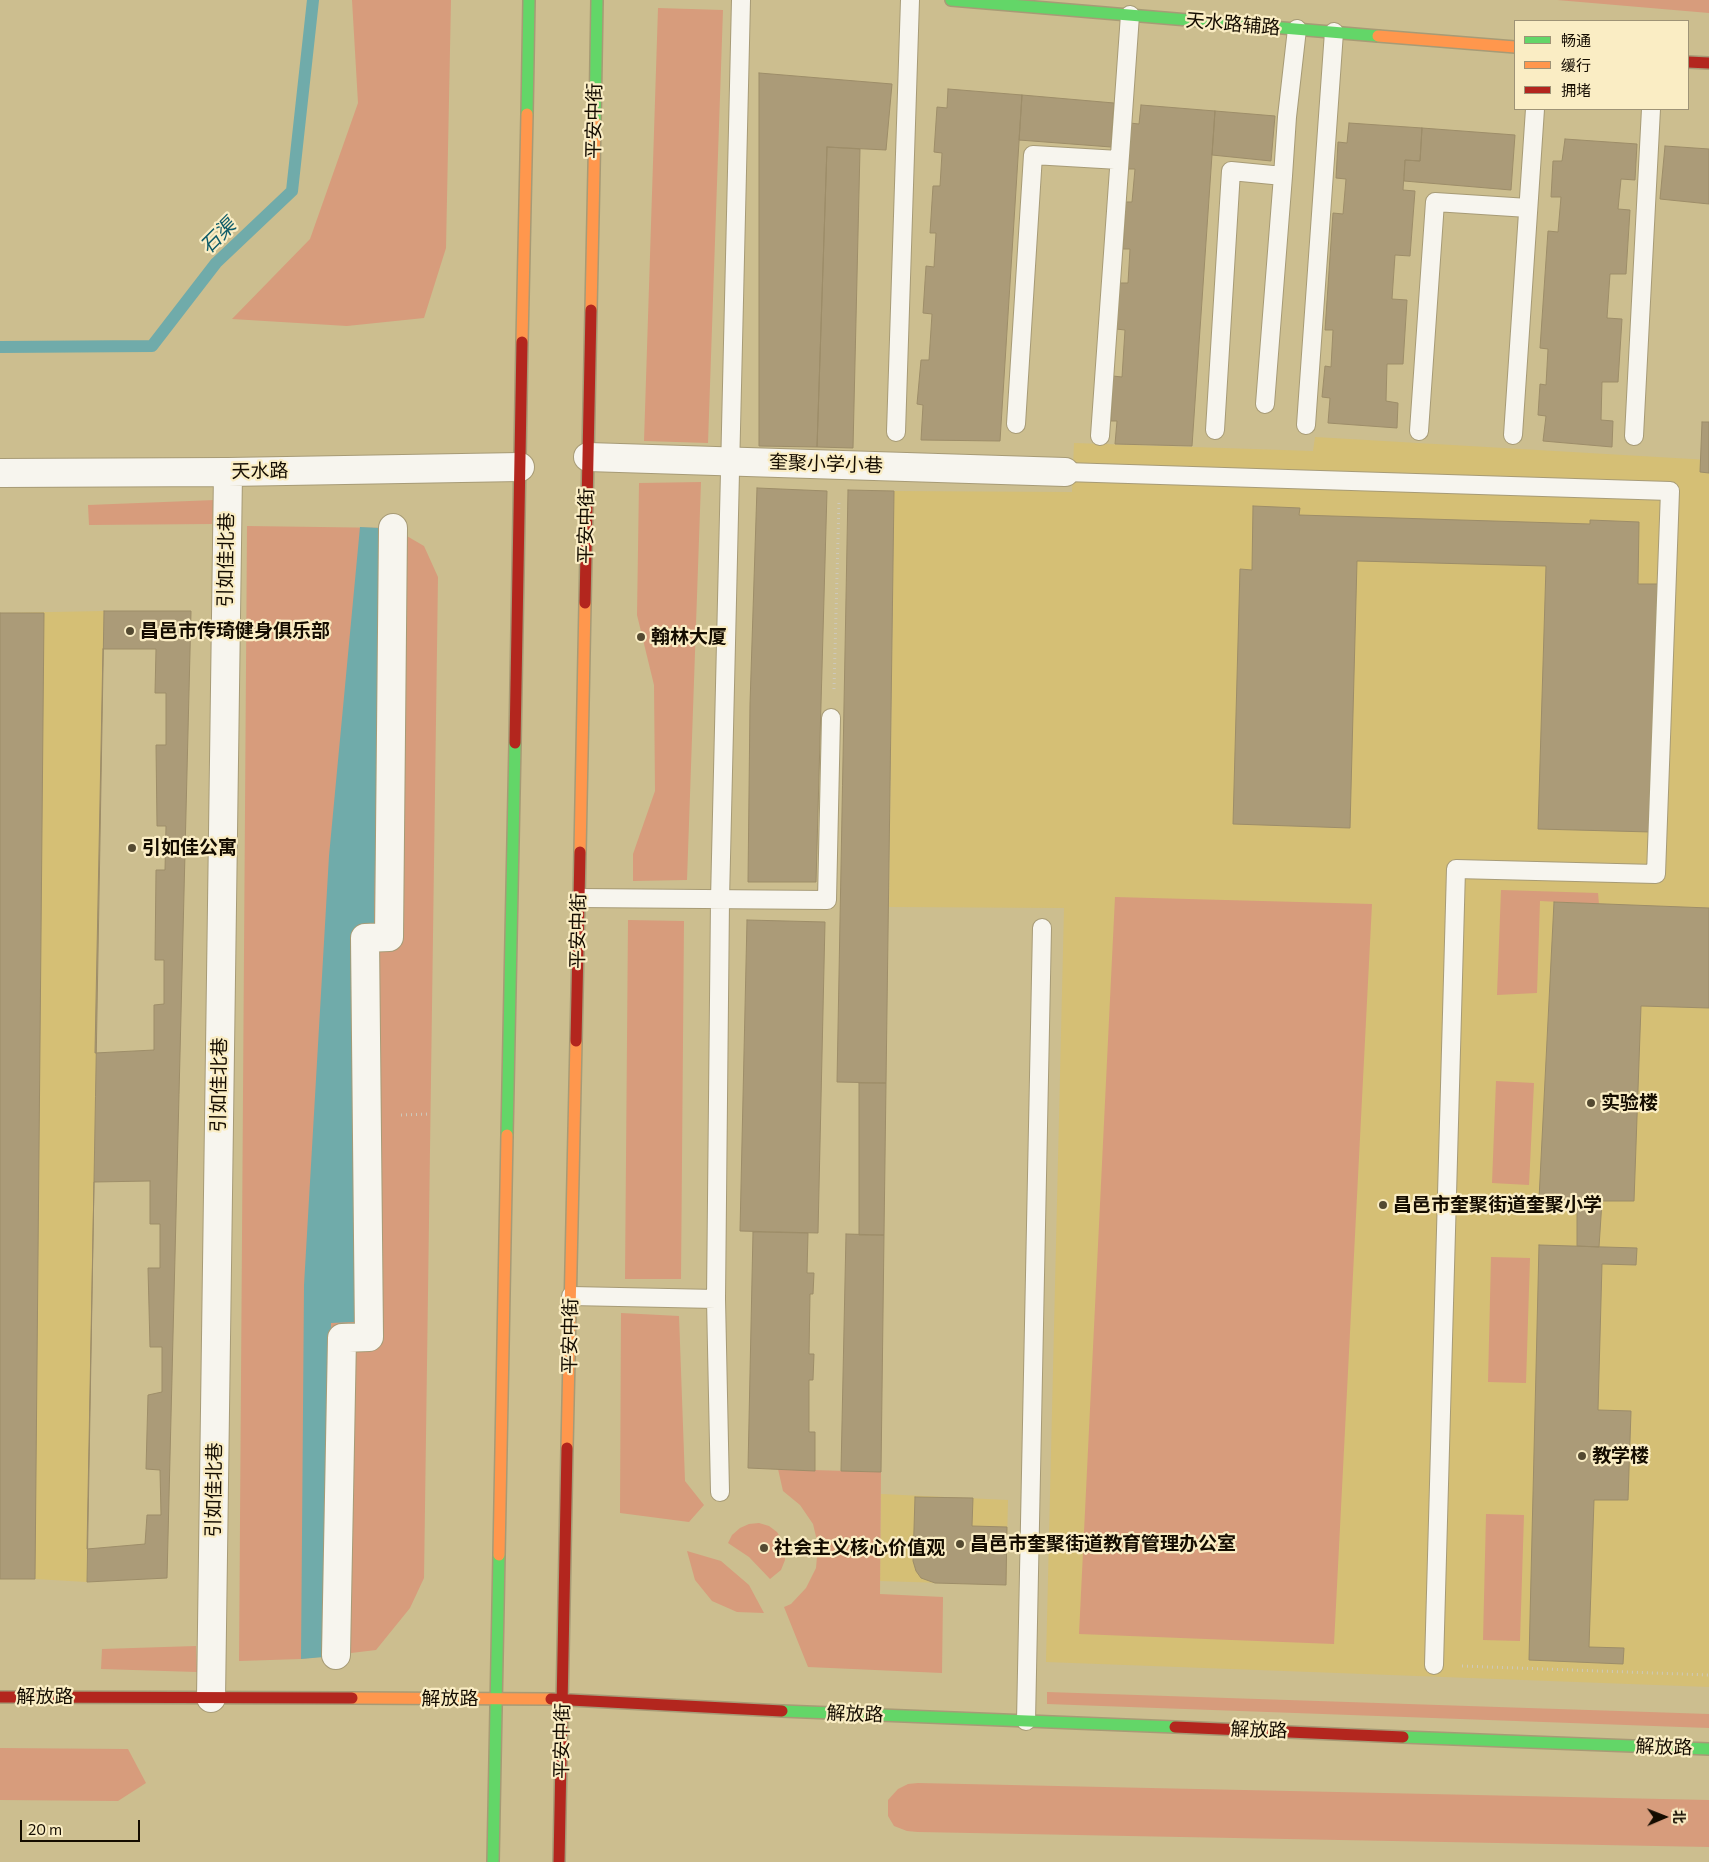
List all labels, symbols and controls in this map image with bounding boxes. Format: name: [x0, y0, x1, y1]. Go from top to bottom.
street label: 天水路辅路: [1185, 9, 1281, 39]
legend: [1514, 20, 1689, 110]
text: 畅通: [1561, 31, 1591, 49]
text: 缓行: [1561, 56, 1591, 74]
text: 拥堵: [1561, 81, 1591, 99]
street label: 平安中街: [582, 83, 606, 159]
water label: 石渠: [195, 213, 241, 259]
street label: 奎聚小学小巷: [769, 451, 883, 477]
street label: 天水路: [231, 459, 289, 483]
street label: 平安中街: [574, 488, 598, 564]
street label: 引如佳北巷: [214, 512, 238, 608]
place label: 昌邑市传琦健身俱乐部: [140, 620, 330, 642]
marker: 昌邑市传琦健身俱乐部: [124, 625, 136, 637]
place label: 翰林大厦: [651, 626, 727, 648]
marker: 翰林大厦: [635, 631, 647, 643]
place label: 引如佳公寓: [142, 837, 237, 859]
marker: 引如佳公寓: [126, 842, 138, 854]
street label: 平安中街: [566, 893, 590, 969]
street label: 引如佳北巷: [207, 1037, 231, 1133]
place label: 实验楼: [1601, 1092, 1658, 1114]
marker: 实验楼: [1585, 1097, 1597, 1109]
place label: 昌邑市奎聚街道奎聚小学: [1393, 1194, 1602, 1216]
marker: 昌邑市奎聚街道奎聚小学: [1377, 1199, 1389, 1211]
street label: 平安中街: [558, 1298, 582, 1374]
street label: 引如佳北巷: [202, 1442, 226, 1538]
place label: 教学楼: [1592, 1445, 1649, 1467]
marker: 教学楼: [1576, 1450, 1588, 1462]
place label: 昌邑市奎聚街道教育管理办公室: [970, 1533, 1236, 1555]
place label: 社会主义核心价值观: [774, 1537, 945, 1559]
marker: 昌邑市奎聚街道教育管理办公室: [954, 1538, 966, 1550]
marker: 社会主义核心价值观: [758, 1542, 770, 1554]
street label: 解放路: [17, 1686, 73, 1708]
street label: 解放路: [422, 1688, 478, 1710]
street label: 解放路: [826, 1702, 884, 1726]
street label: 平安中街: [550, 1703, 574, 1779]
street label: 解放路: [1230, 1718, 1288, 1742]
street label: 解放路: [1635, 1735, 1693, 1759]
north arrow: [1639, 1792, 1689, 1842]
scale bar: [22, 1810, 142, 1842]
text: 北: [1671, 1810, 1688, 1824]
text: 20 m: [28, 1820, 62, 1838]

